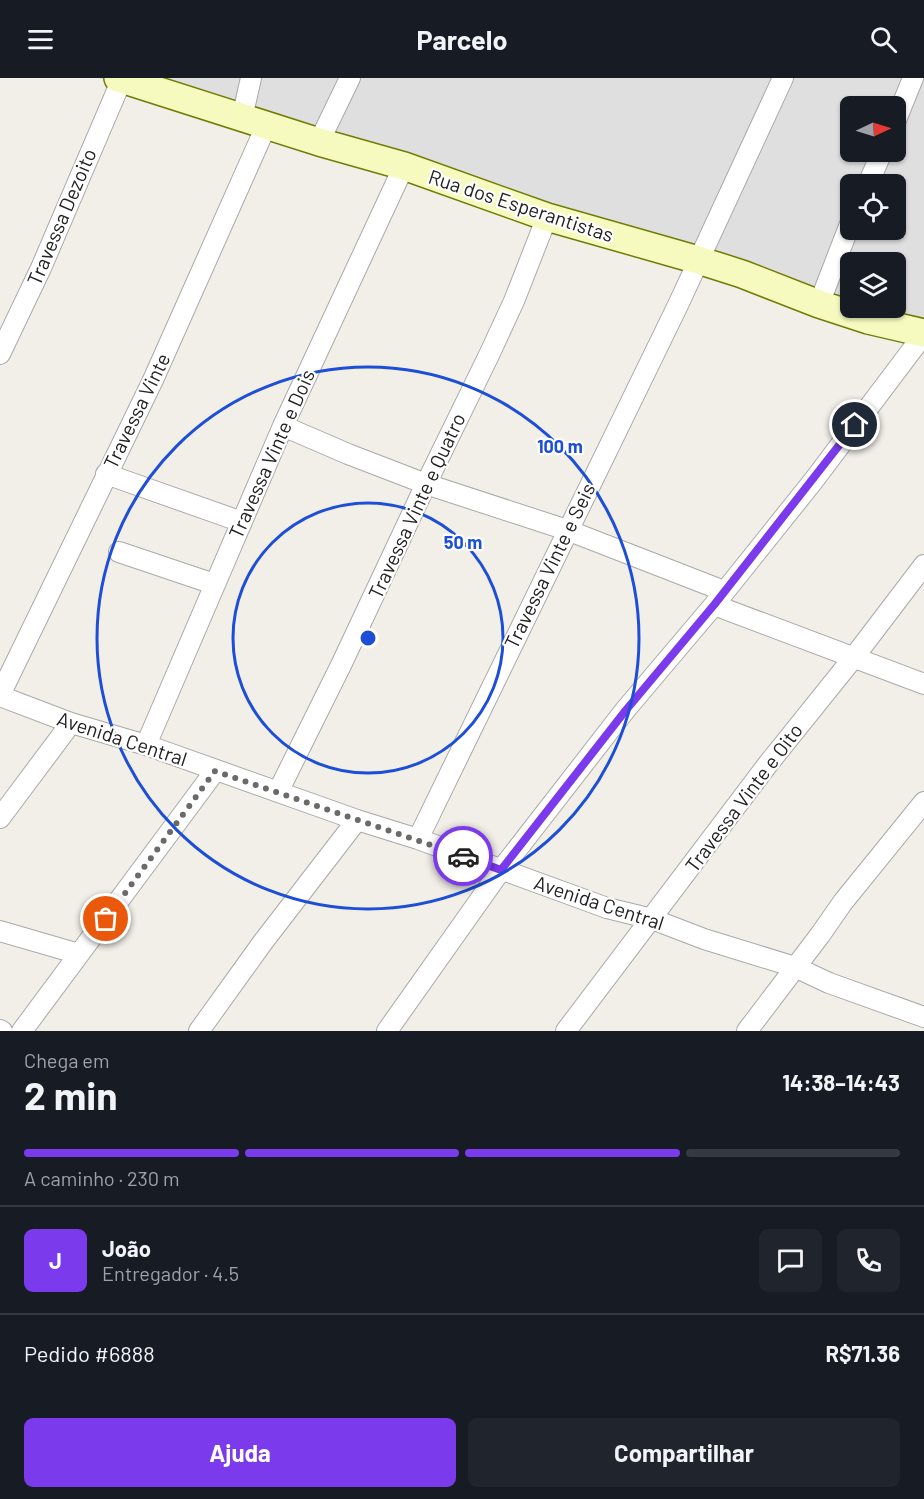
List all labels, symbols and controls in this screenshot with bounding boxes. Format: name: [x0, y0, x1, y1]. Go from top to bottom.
icon: menu: [24, 23, 57, 56]
text: Parcelo: [417, 23, 507, 55]
icon: search: [867, 23, 900, 56]
north arrow: [840, 96, 906, 162]
map controls: [840, 96, 906, 318]
street label: Travessa Dezoito: [21, 145, 101, 289]
street label: Rua dos Esperantistas: [426, 164, 617, 246]
button: locate: [840, 174, 906, 240]
button: layers: [840, 252, 906, 318]
street label: Travessa Vinte: [98, 349, 174, 472]
street label: Travessa Vinte e Dois: [223, 365, 319, 542]
pin: [829, 399, 880, 450]
icon: home: [838, 408, 871, 441]
street label: Travessa Vinte e Quatro: [362, 409, 470, 602]
text: 100 m: [537, 435, 583, 457]
street label: Travessa Vinte e Seis: [499, 479, 600, 652]
text: 50 m: [444, 531, 482, 553]
centre of rings: [358, 628, 378, 648]
street label: Avenida Central: [54, 706, 190, 770]
street label: Travessa Vinte e Oito: [680, 718, 807, 876]
courier: [433, 826, 493, 886]
icon: car: [447, 840, 480, 873]
street label: Avenida Central: [531, 870, 667, 934]
pin: [80, 893, 131, 944]
icon: bag: [89, 902, 122, 935]
text: Chega em: [24, 1048, 110, 1072]
text: 14:38–14:43: [782, 1069, 900, 1095]
text: 2 min: [24, 1071, 117, 1118]
text: A caminho · 230 m: [24, 1166, 180, 1190]
button: chat: [759, 1229, 822, 1292]
button: phone: [837, 1229, 900, 1292]
text: João: [102, 1235, 151, 1261]
text: J: [49, 1247, 62, 1273]
text: Entregador · 4.5: [102, 1261, 239, 1285]
text: Pedido #6888: [24, 1340, 155, 1366]
text: R$71.36: [825, 1340, 900, 1366]
button: Ajuda: [24, 1418, 456, 1487]
button: Compartilhar: [468, 1418, 900, 1487]

